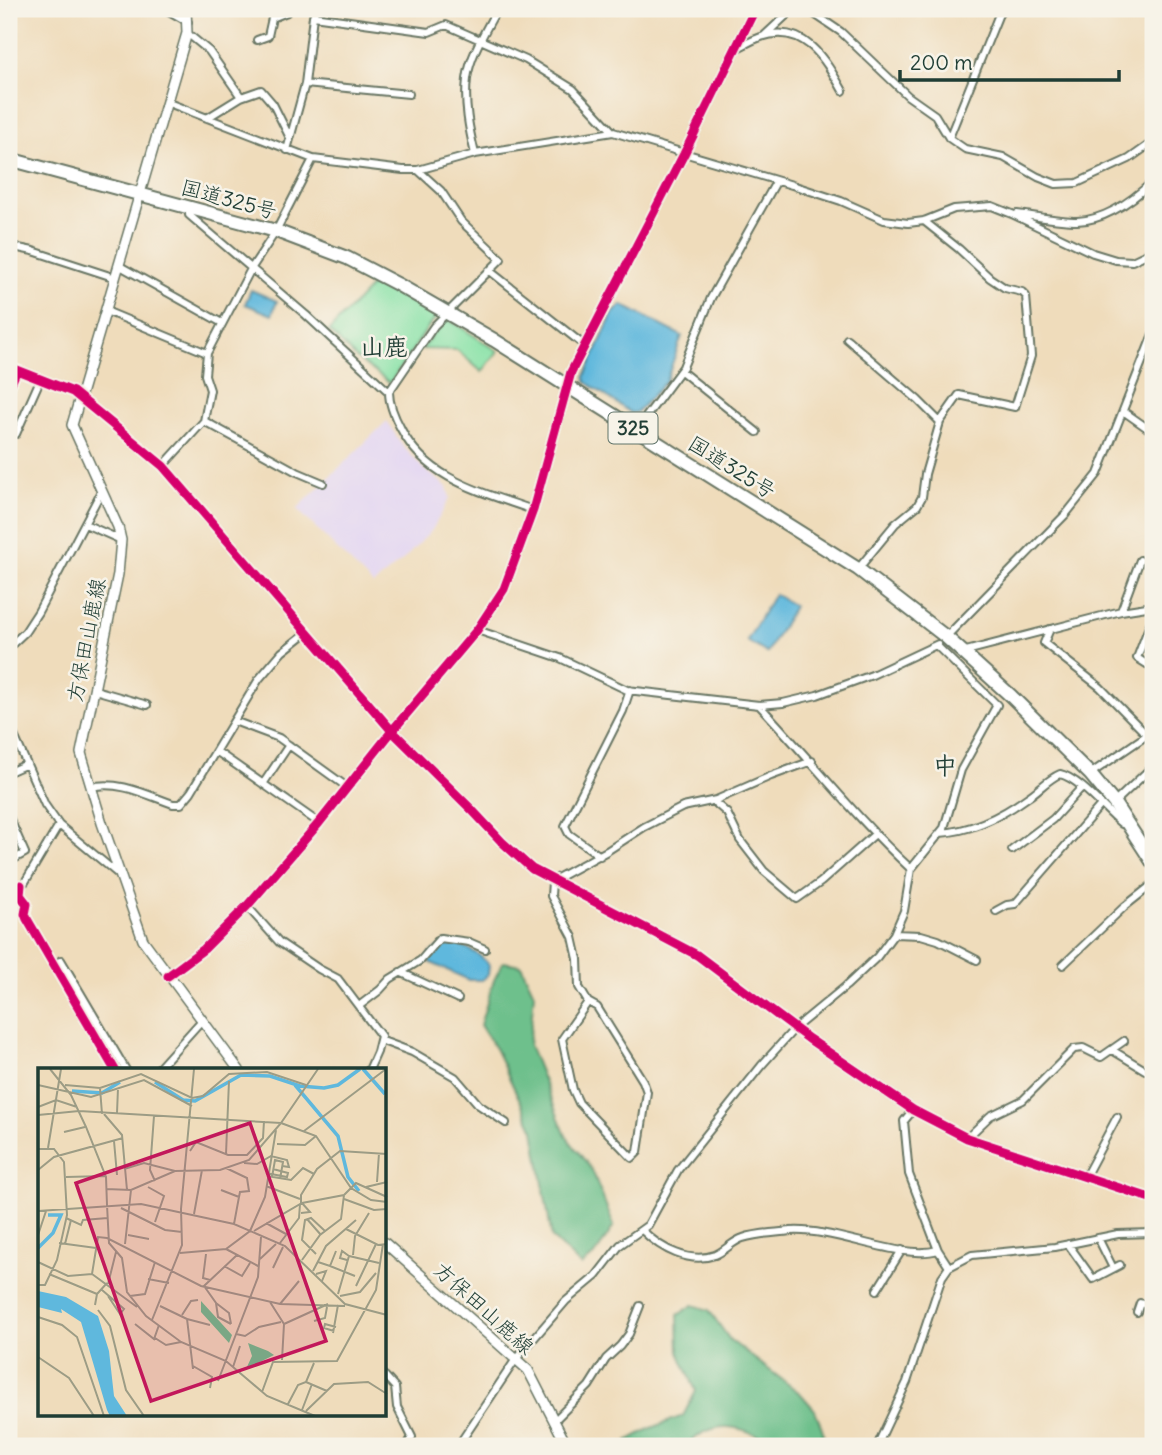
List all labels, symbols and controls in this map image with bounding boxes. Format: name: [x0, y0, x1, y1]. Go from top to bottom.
scale bar: [900, 38, 1118, 82]
text: 200 m: [910, 49, 973, 76]
street label: 国道325号: [178, 173, 280, 225]
district label: 山鹿: [360, 331, 408, 361]
road number: 325: [608, 412, 658, 444]
street label: 国道325号: [683, 429, 781, 505]
street label: 方保田山鹿線: [61, 576, 111, 704]
district label: 中: [933, 750, 957, 780]
inset map: [38, 1068, 387, 1416]
street label: 方保田山鹿線: [428, 1256, 540, 1360]

